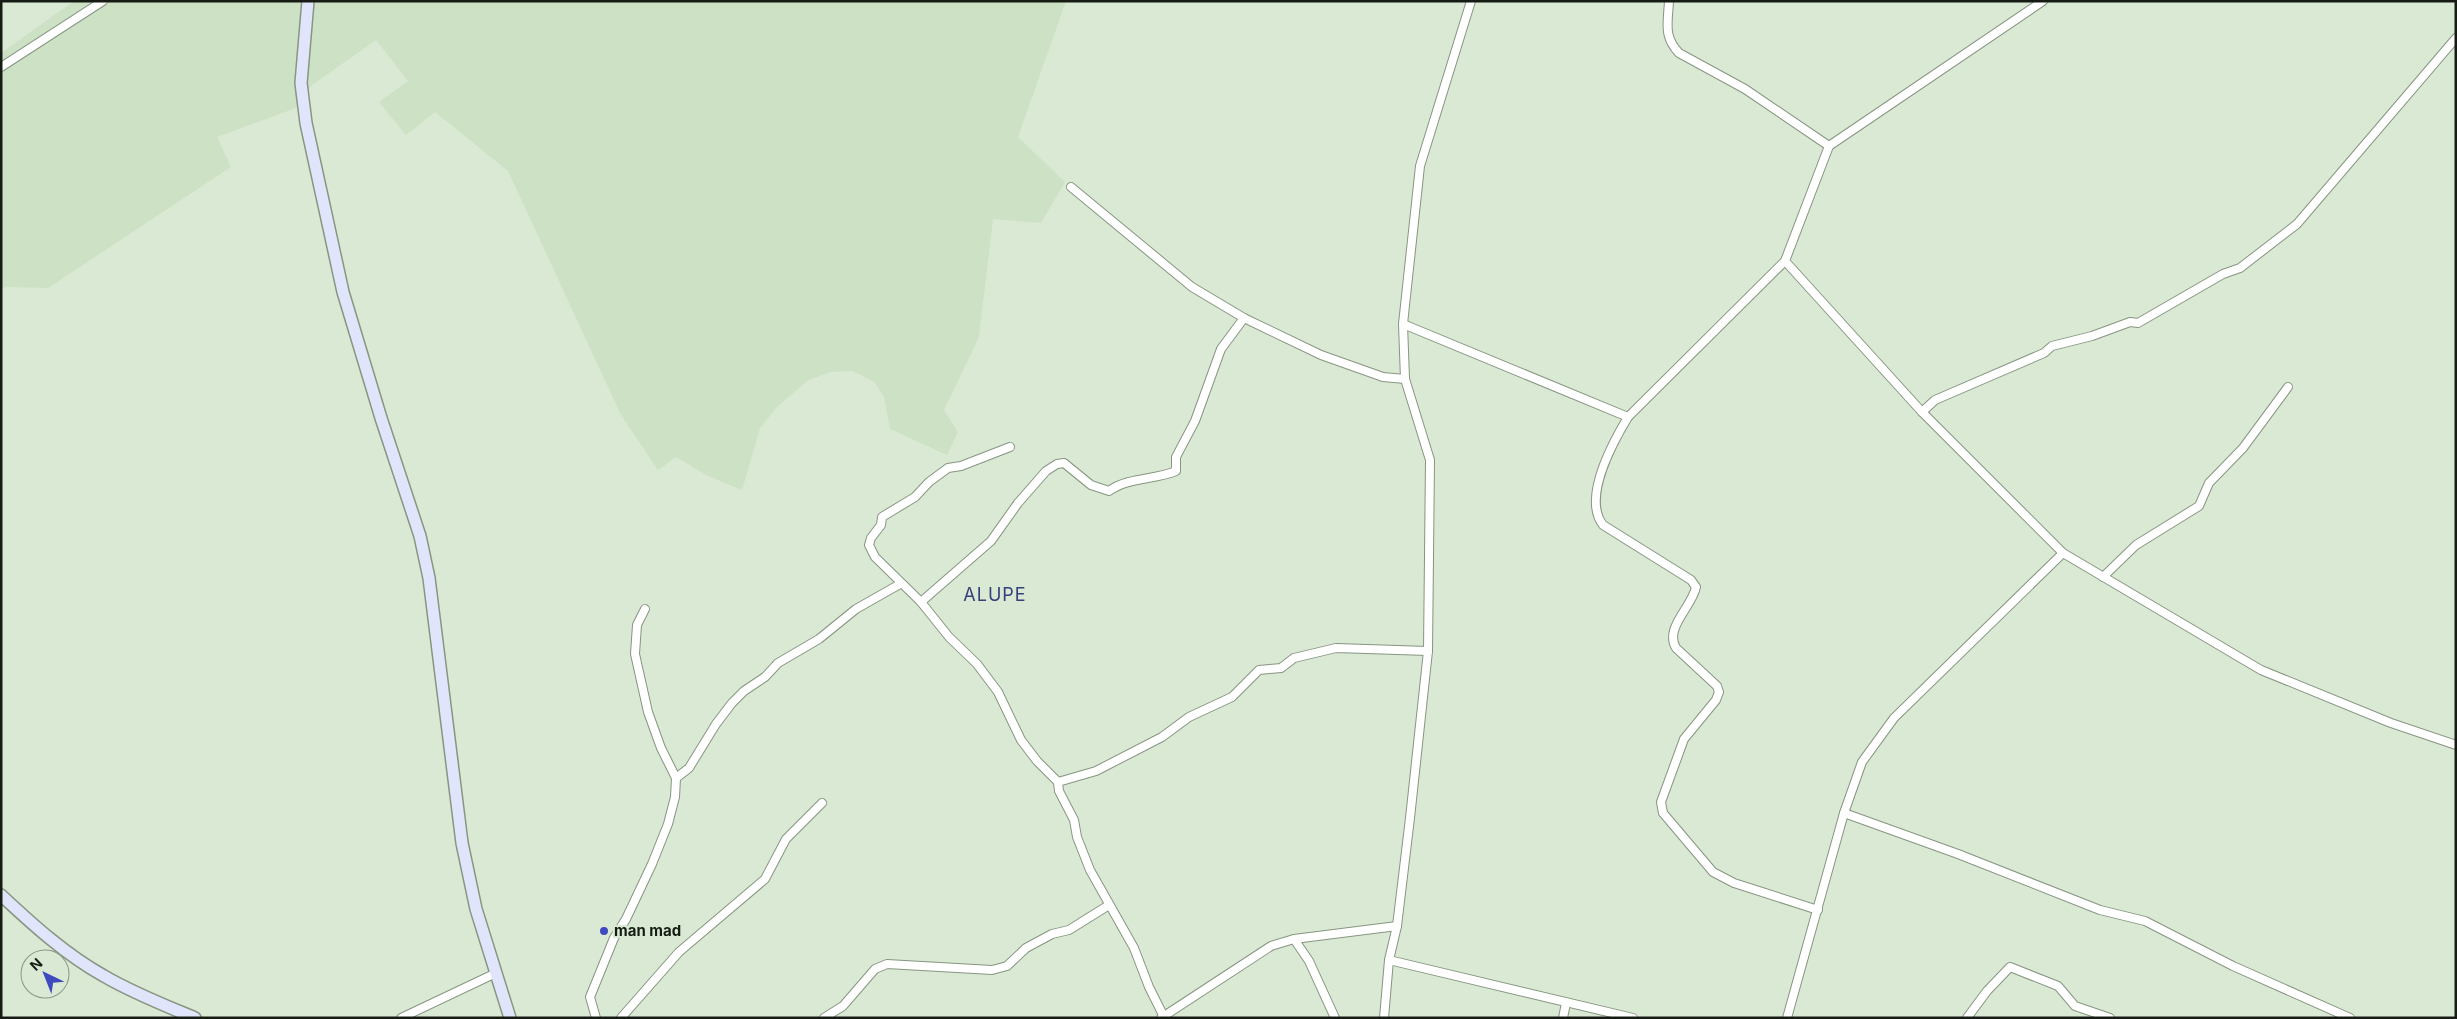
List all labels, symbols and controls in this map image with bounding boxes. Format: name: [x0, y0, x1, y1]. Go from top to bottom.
district label: ALUPE: [963, 584, 1027, 605]
place label: man mad: [614, 921, 681, 940]
marker: man mad: [598, 925, 610, 937]
north arrow: [20, 949, 70, 999]
text: N: [26, 954, 45, 974]

